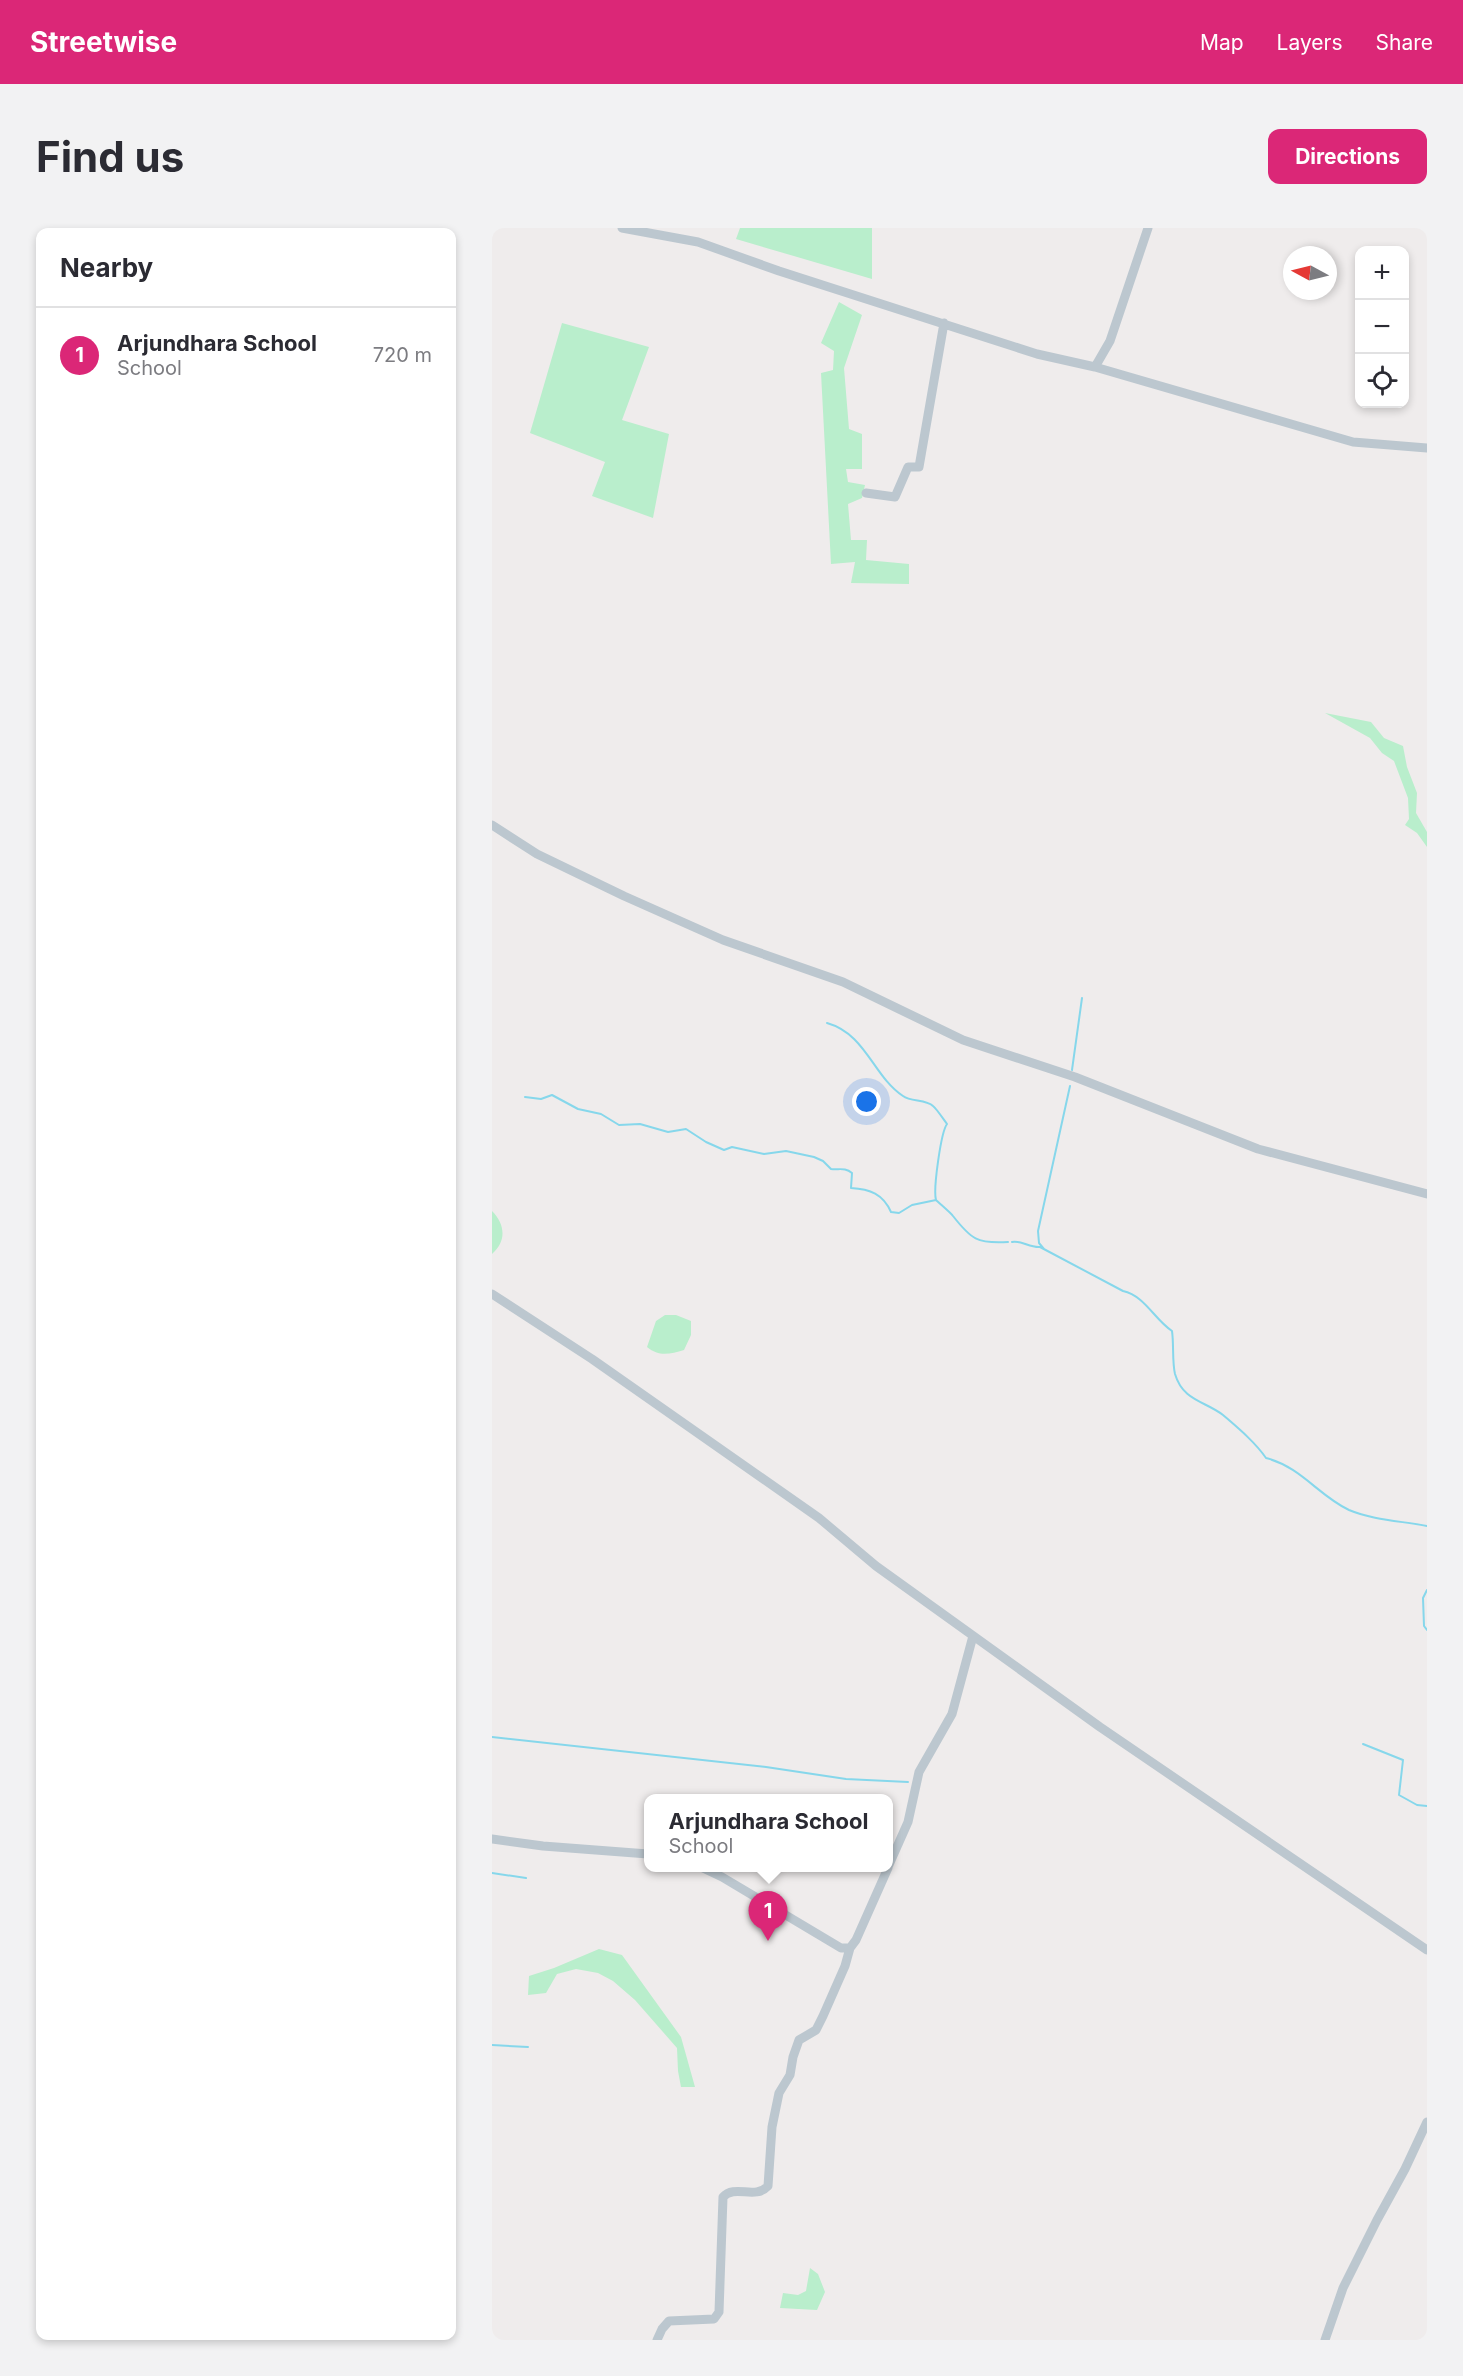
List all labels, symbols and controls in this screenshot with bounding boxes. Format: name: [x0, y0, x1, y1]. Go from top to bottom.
text: Streetwise: [30, 25, 177, 59]
text: Map: [1200, 30, 1244, 55]
text: Layers: [1277, 30, 1343, 55]
text: Share: [1376, 30, 1433, 55]
button: Directions: [1268, 129, 1427, 184]
text: Find us: [36, 131, 184, 182]
north arrow: [1283, 246, 1337, 300]
map controls: [1355, 246, 1409, 408]
button: +: [1355, 246, 1409, 300]
text: Nearby: [60, 252, 153, 283]
button: −: [1355, 300, 1409, 354]
text: Arjundhara School: [117, 330, 317, 356]
text: 1: [75, 343, 84, 367]
text: 720 m: [373, 343, 432, 367]
button: locate: [1355, 354, 1409, 408]
text: School: [117, 356, 182, 380]
your location: [852, 1087, 881, 1116]
popup: [644, 1794, 893, 1872]
text: Arjundhara School: [668, 1808, 869, 1834]
text: School: [668, 1834, 733, 1858]
pin: 1: [748, 1892, 788, 1941]

